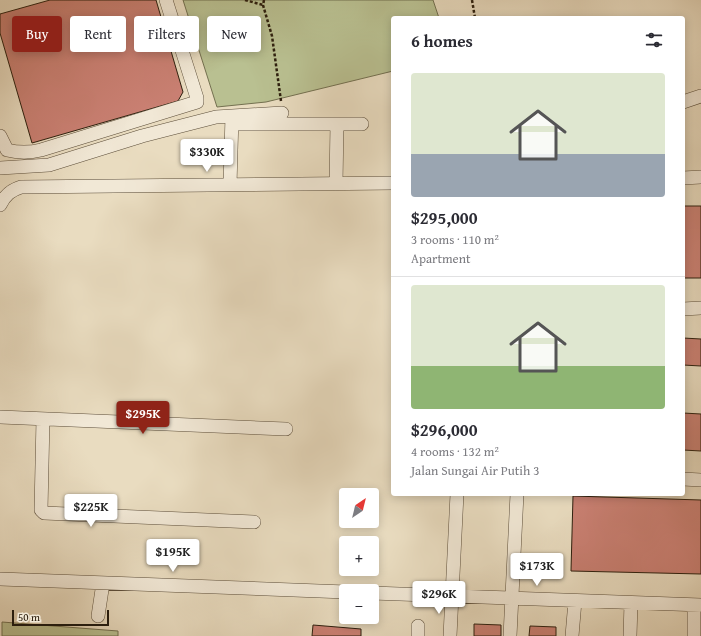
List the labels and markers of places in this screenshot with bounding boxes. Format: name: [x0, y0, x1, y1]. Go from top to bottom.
pin: $330K: [179, 139, 235, 173]
pin: $295K: [115, 401, 171, 435]
pin: $225K: [63, 494, 119, 528]
pin: $195K: [145, 539, 201, 573]
pin: $173K: [509, 553, 565, 587]
pin: $296K: [411, 581, 467, 615]

